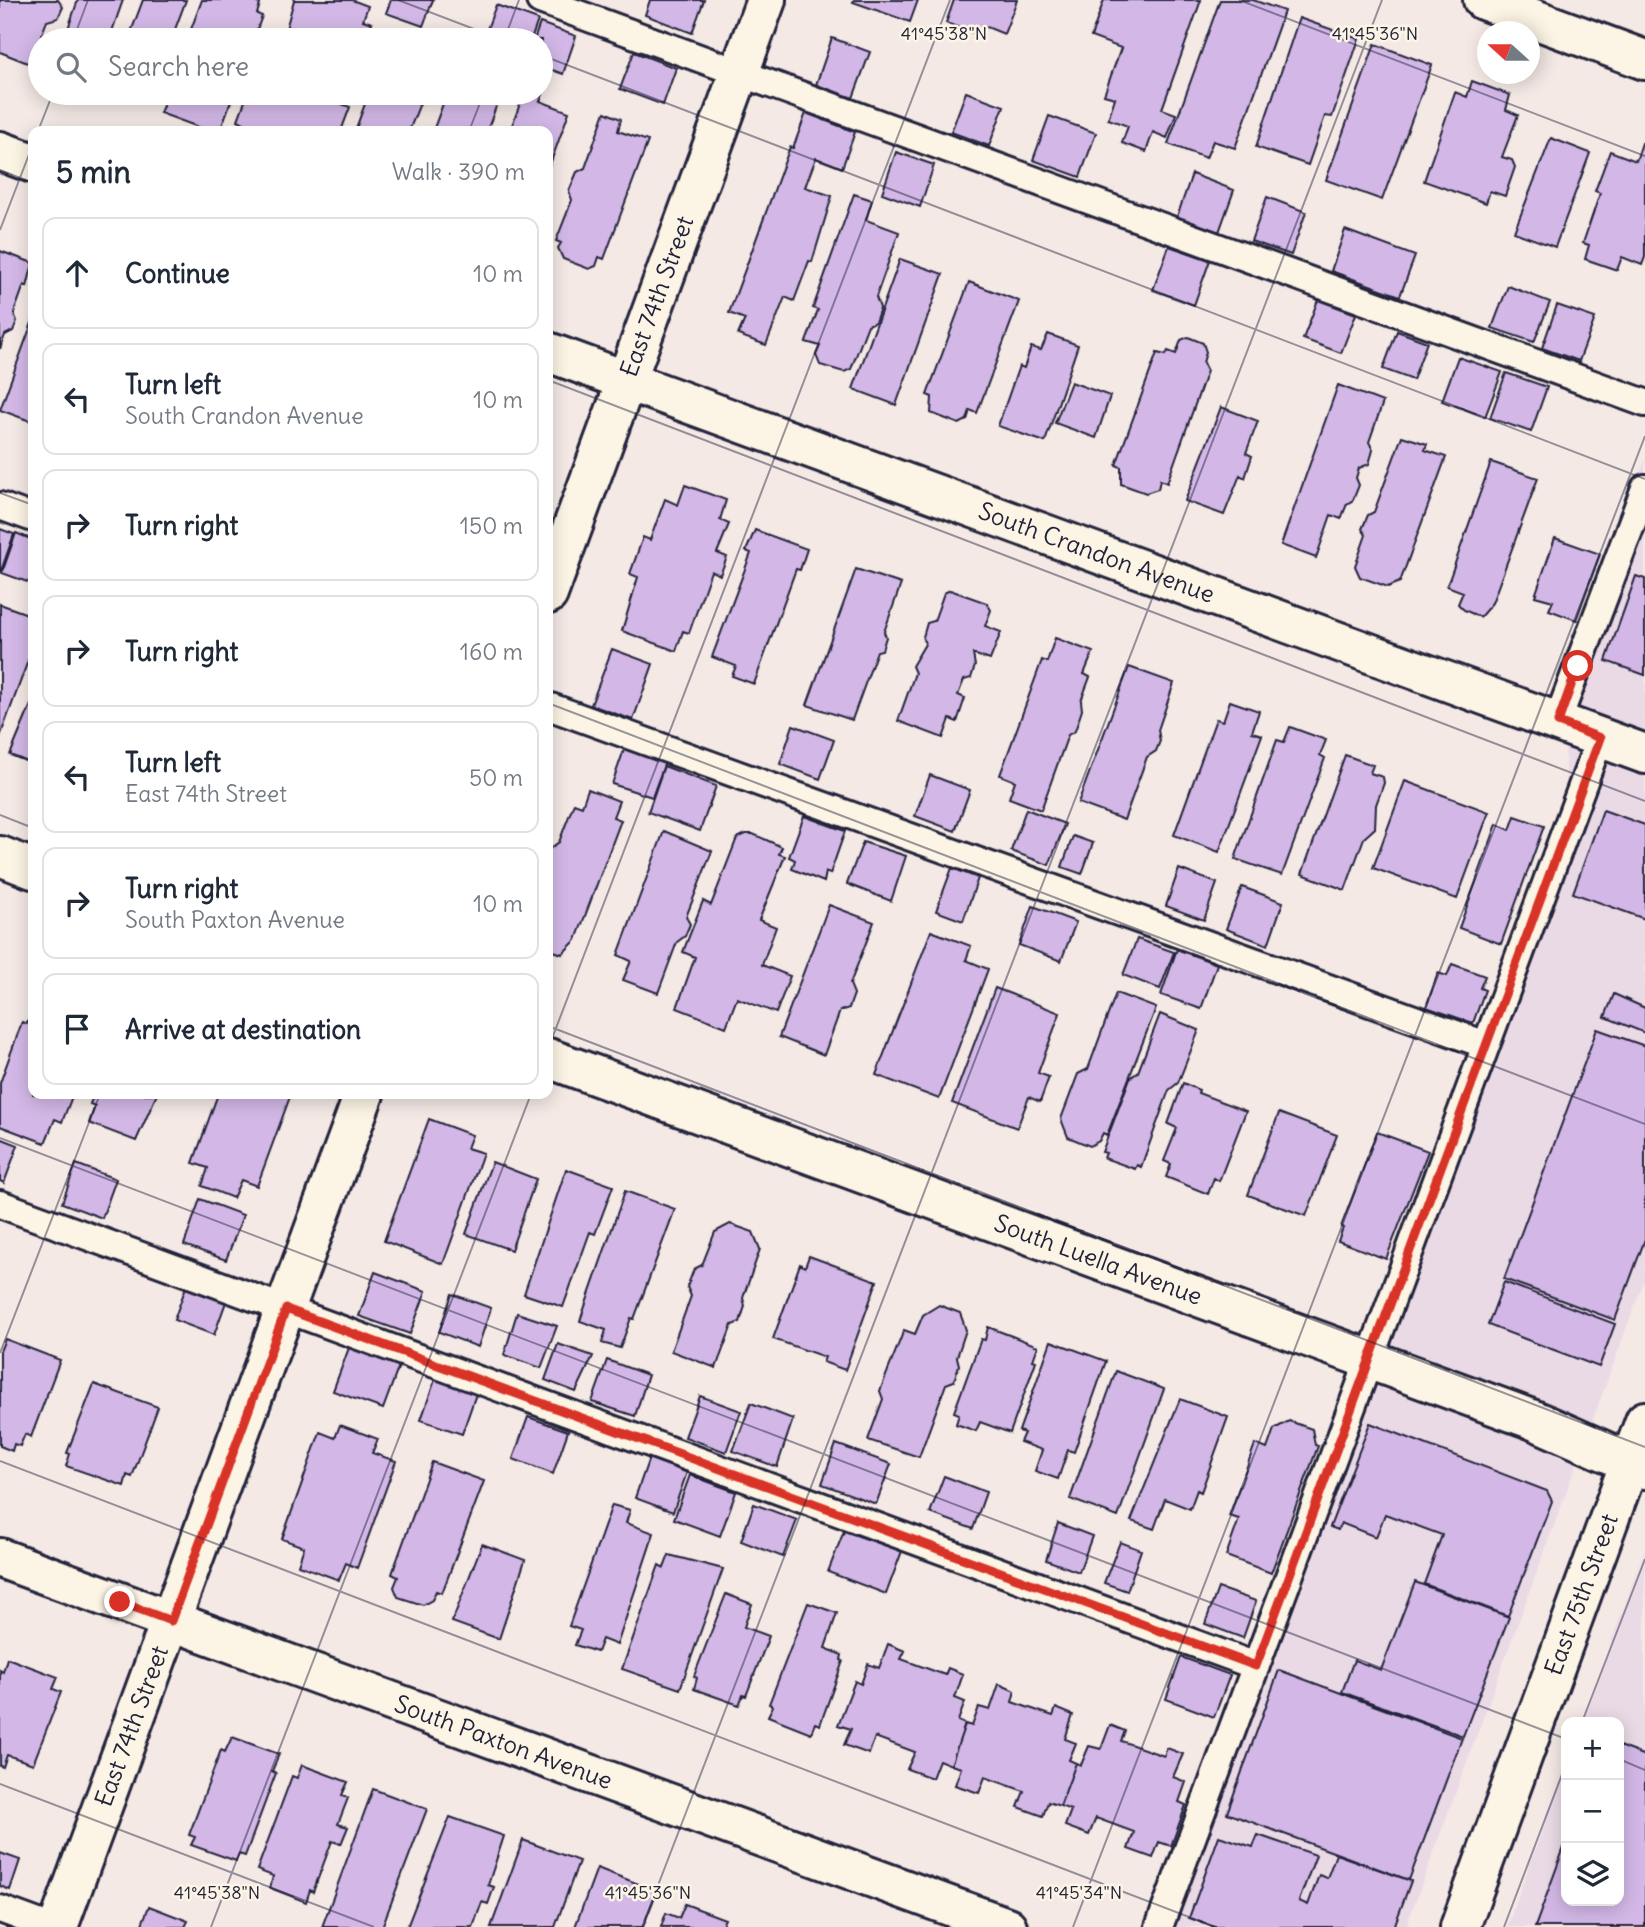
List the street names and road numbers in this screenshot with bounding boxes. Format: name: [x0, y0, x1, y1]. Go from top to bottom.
street label: East 74th Street: [613, 212, 699, 381]
street label: South Crandon Avenue: [975, 495, 1219, 609]
street label: South Luella Avenue: [991, 1207, 1206, 1311]
street label: East 75th Street: [1537, 1509, 1624, 1679]
street label: East 74th Street: [88, 1641, 174, 1810]
street label: South Paxton Avenue: [391, 1688, 617, 1795]

